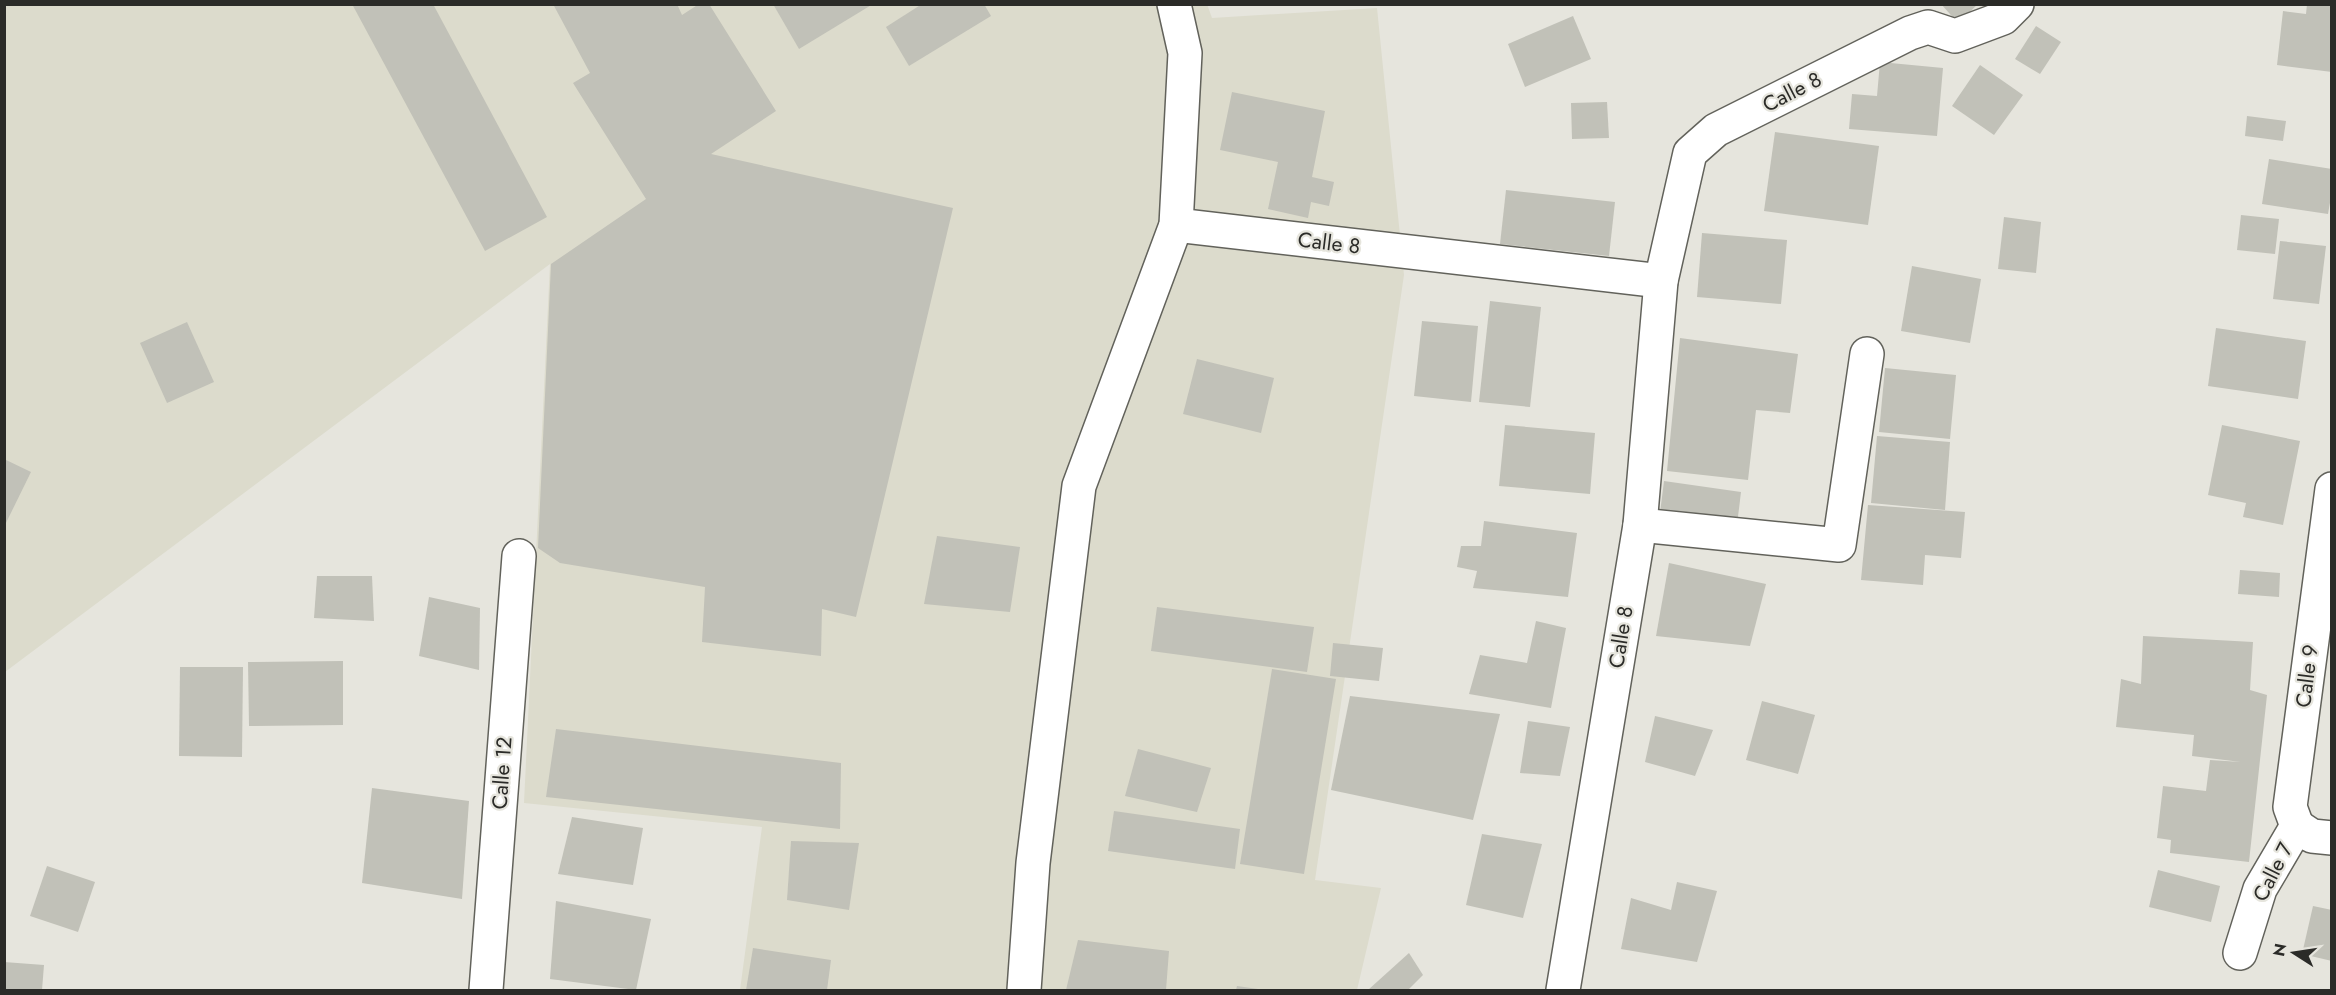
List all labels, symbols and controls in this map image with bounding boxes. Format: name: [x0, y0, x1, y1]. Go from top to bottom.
street label: Calle 8: [1757, 64, 1827, 120]
street label: Calle 8: [1296, 224, 1362, 262]
street label: Calle 8: [1601, 604, 1641, 670]
street label: Calle 9: [2288, 643, 2326, 709]
street label: Calle 12: [485, 736, 519, 810]
street label: Calle 7: [2245, 837, 2301, 907]
north arrow: [2264, 923, 2324, 983]
text: N: [2267, 941, 2292, 959]

